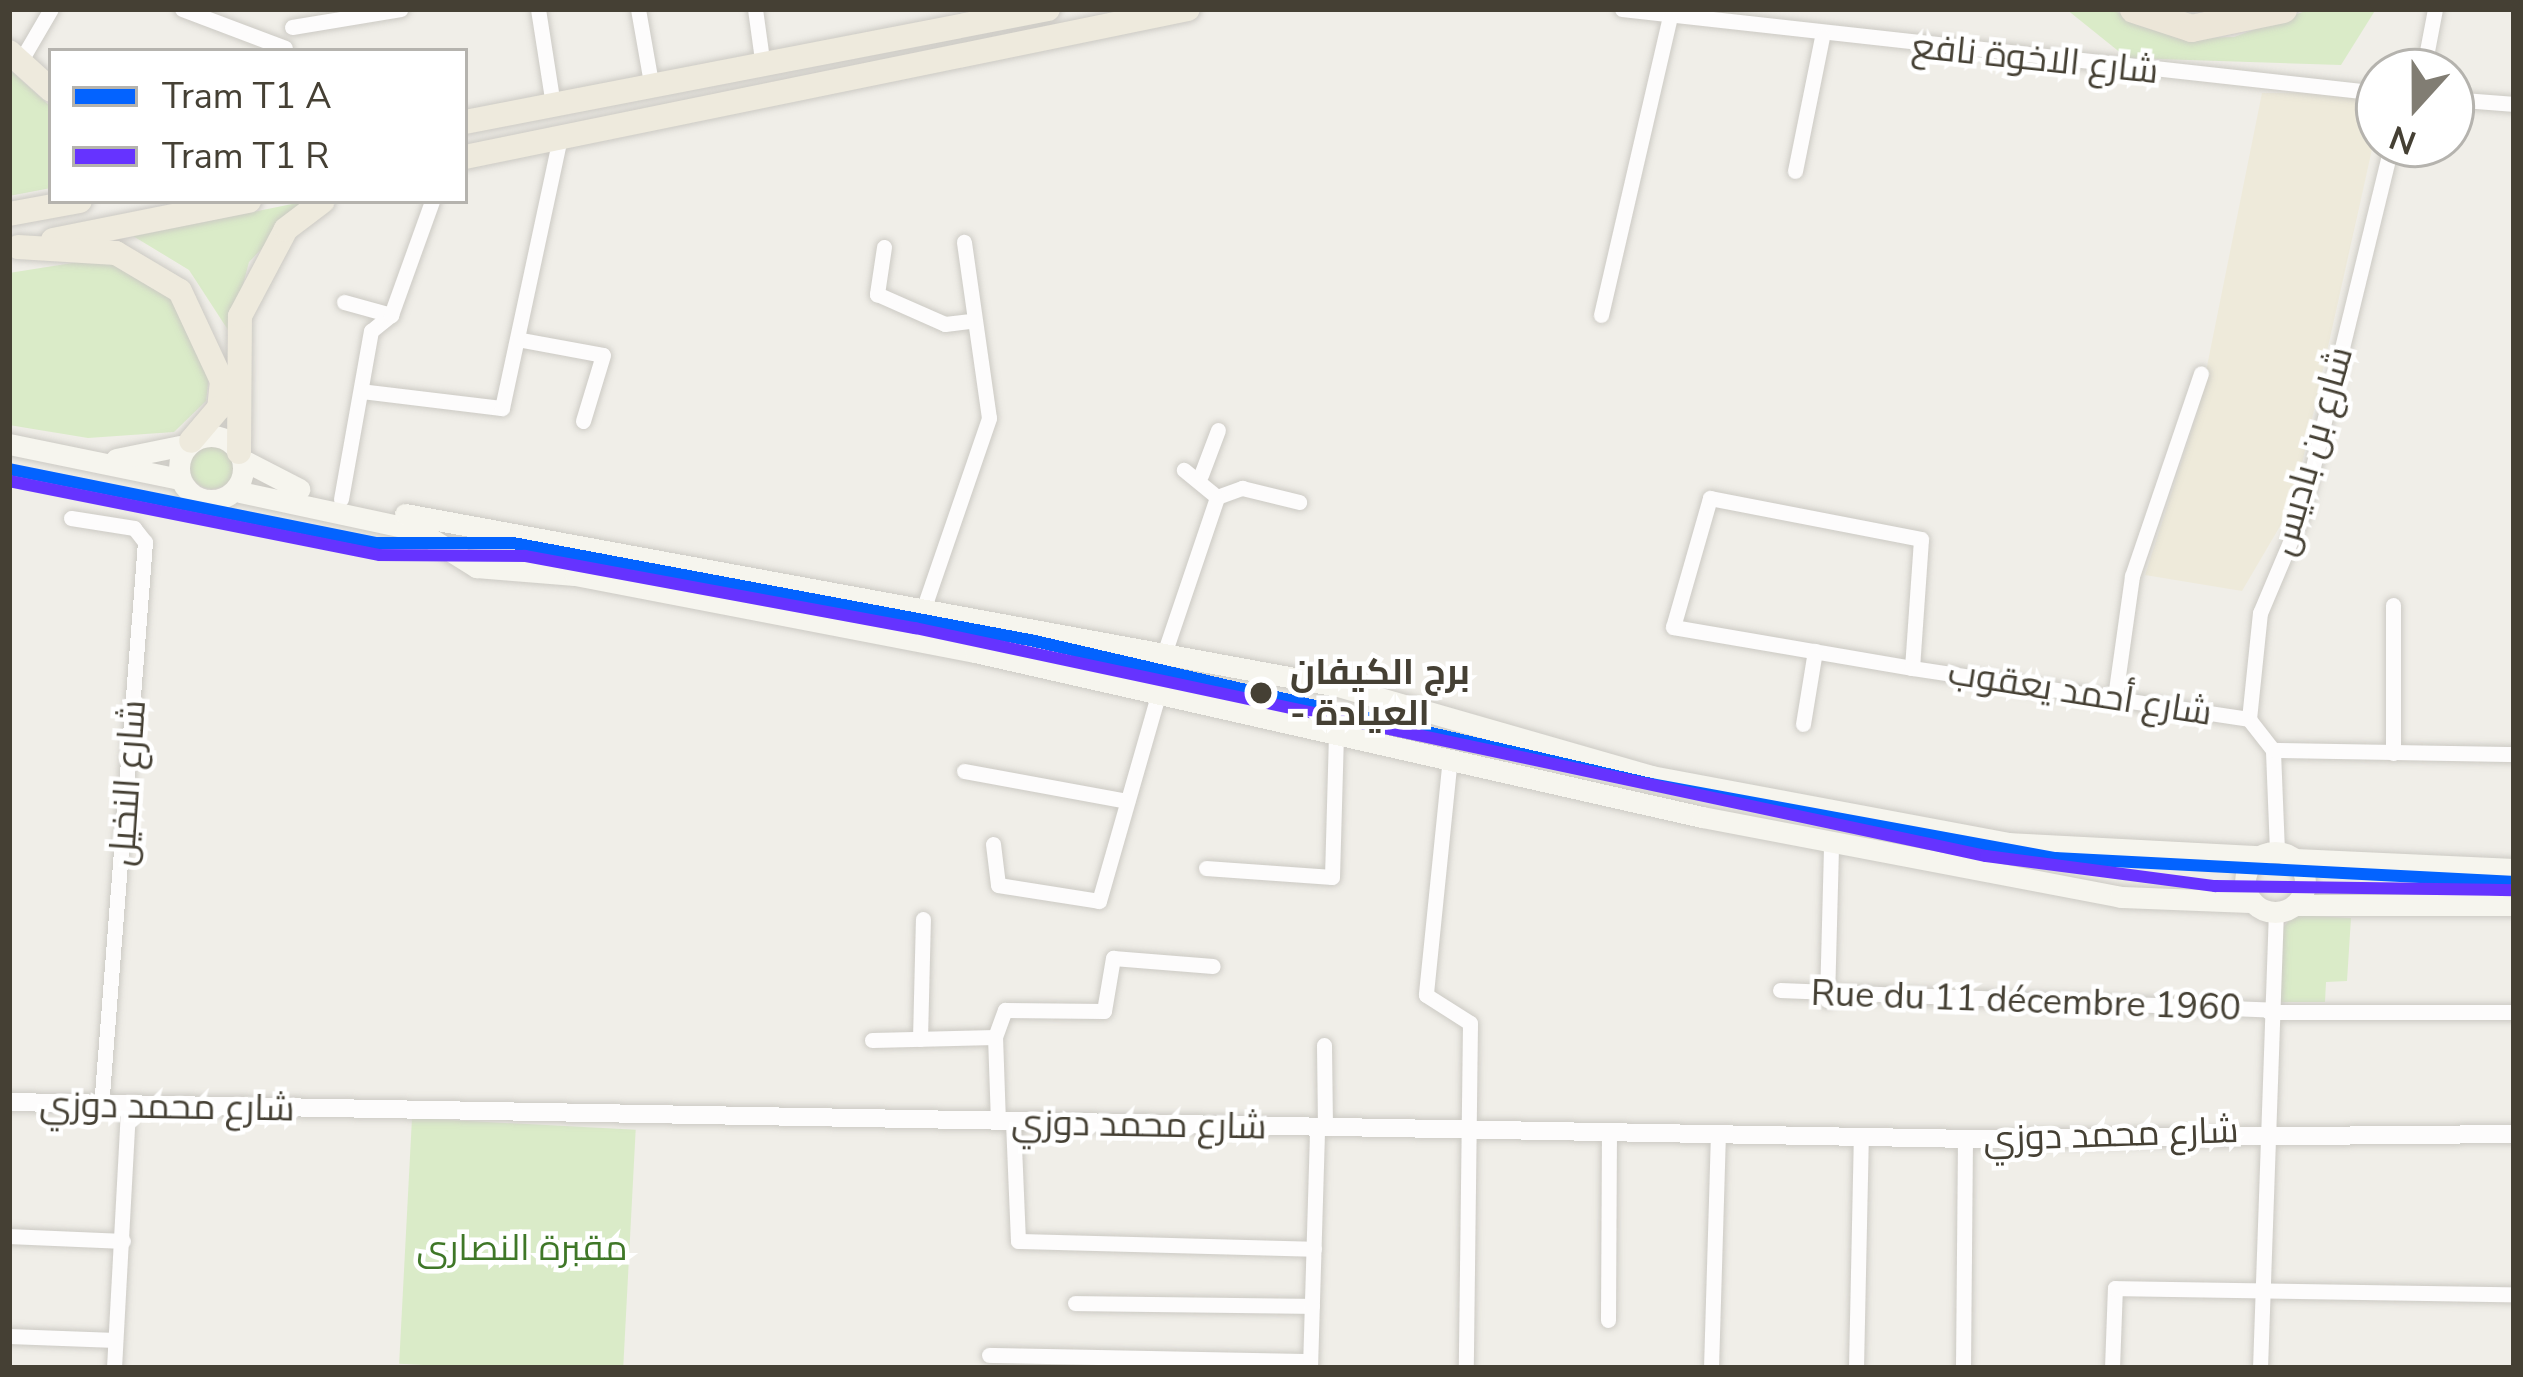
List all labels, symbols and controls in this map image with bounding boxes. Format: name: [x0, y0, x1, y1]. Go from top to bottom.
street label: شارع الاخوة نافع: [1910, 25, 2160, 93]
legend: [48, 48, 468, 204]
north arrow: [2355, 48, 2475, 168]
text: Tram T1 A: [162, 72, 332, 121]
text: N: [2383, 114, 2423, 165]
text: Tram T1 R: [162, 132, 329, 181]
street label: شارع بن باديس: [2262, 342, 2362, 560]
place label: برج الكيفان - العيادة: [1290, 650, 1470, 735]
street label: شارع أحمد يعقوب: [1945, 651, 2215, 735]
marker: برج الكيفان - العيادة: [1244, 676, 1278, 710]
street label: شارع النخيل: [101, 698, 155, 868]
street label: Rue du 11 décembre 1960: [1810, 972, 2242, 1030]
street label: شارع محمد دوزي: [39, 1083, 295, 1131]
street label: شارع محمد دوزي: [1011, 1101, 1267, 1149]
street label: شارع محمد دوزي: [1983, 1109, 2239, 1161]
park label: مقبرة النصارى: [417, 1227, 627, 1271]

